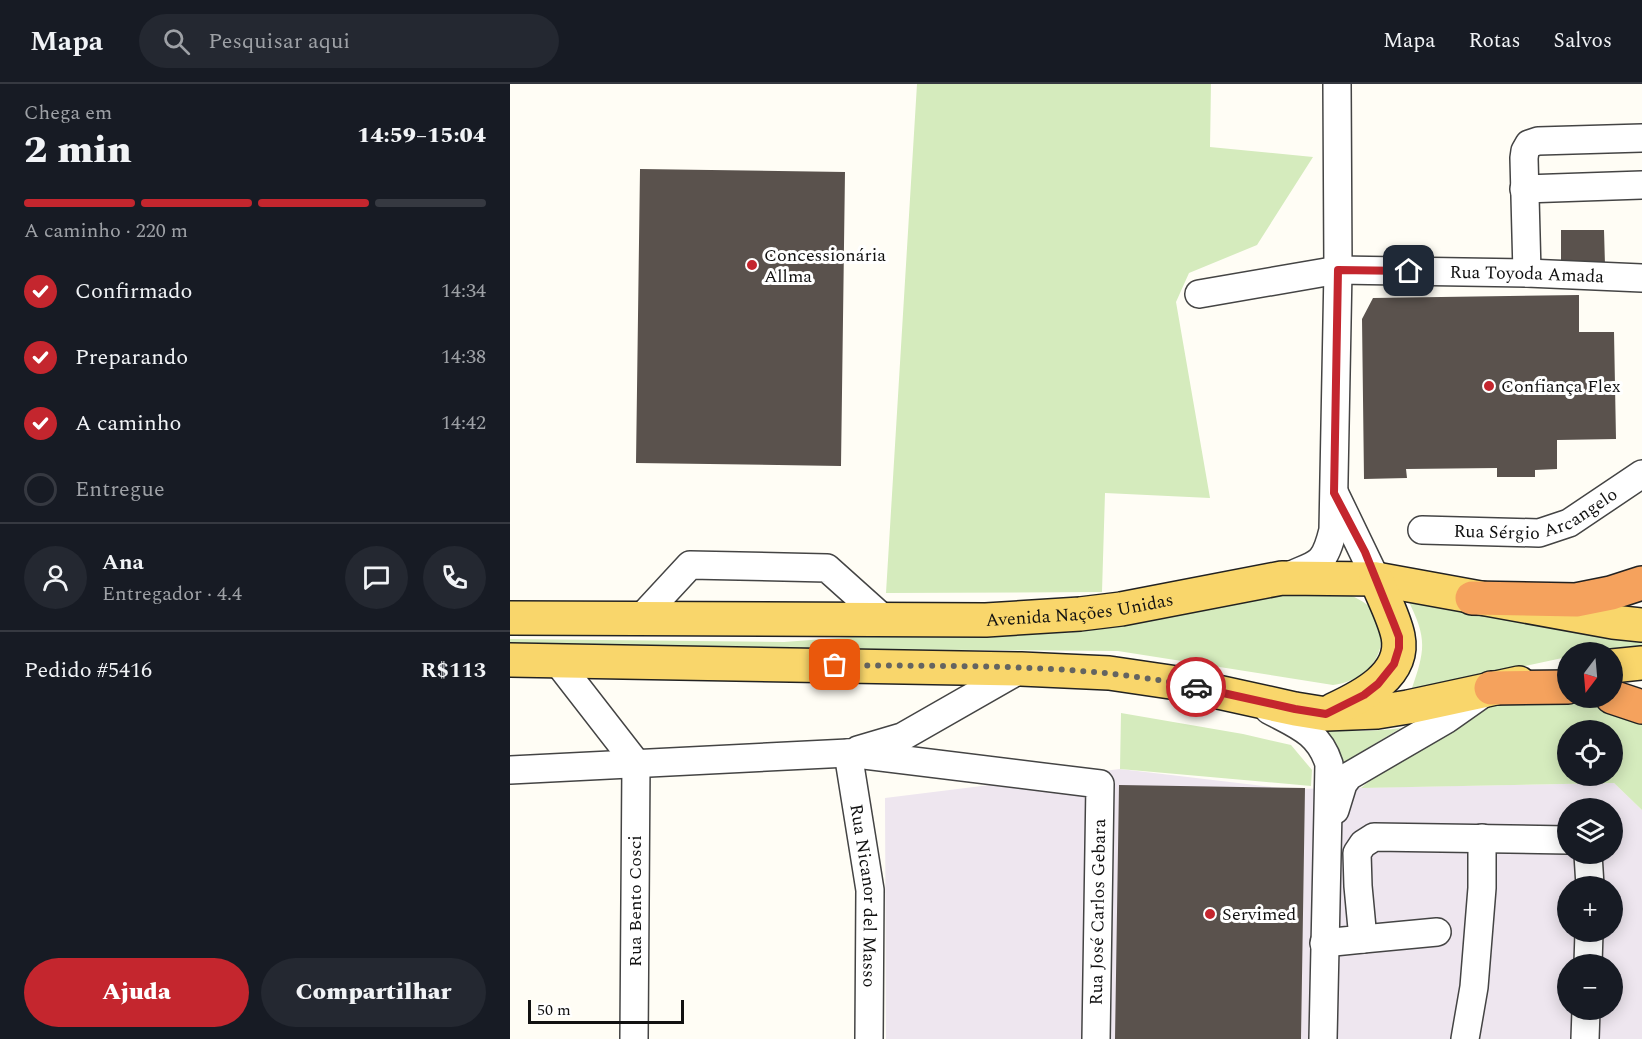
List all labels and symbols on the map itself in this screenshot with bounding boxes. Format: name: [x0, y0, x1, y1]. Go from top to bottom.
place label: Concessionária Allma: [764, 242, 886, 290]
pin: [1383, 245, 1434, 296]
marker: Concessionária Allma: [745, 258, 759, 272]
street label: Rua Toyoda Amada: [1449, 258, 1605, 290]
place label: Confiança Flex: [1501, 373, 1621, 400]
marker: Confiança Flex: [1482, 379, 1496, 393]
street label: Rua Sérgio Arcangelo: [1453, 481, 1623, 547]
street label: Avenida Nações Unidas: [985, 586, 1176, 634]
pin: [809, 639, 860, 690]
north arrow: [1557, 642, 1623, 708]
courier: [1166, 657, 1226, 717]
street label: Rua Nicanor del Masso: [843, 802, 884, 988]
street label: Rua José Carlos Gebara: [1083, 818, 1113, 1006]
street label: Rua Bento Cosci: [622, 835, 649, 967]
place label: Servimed: [1222, 901, 1296, 928]
marker: Servimed: [1203, 907, 1217, 921]
scale bar: [528, 997, 684, 1024]

